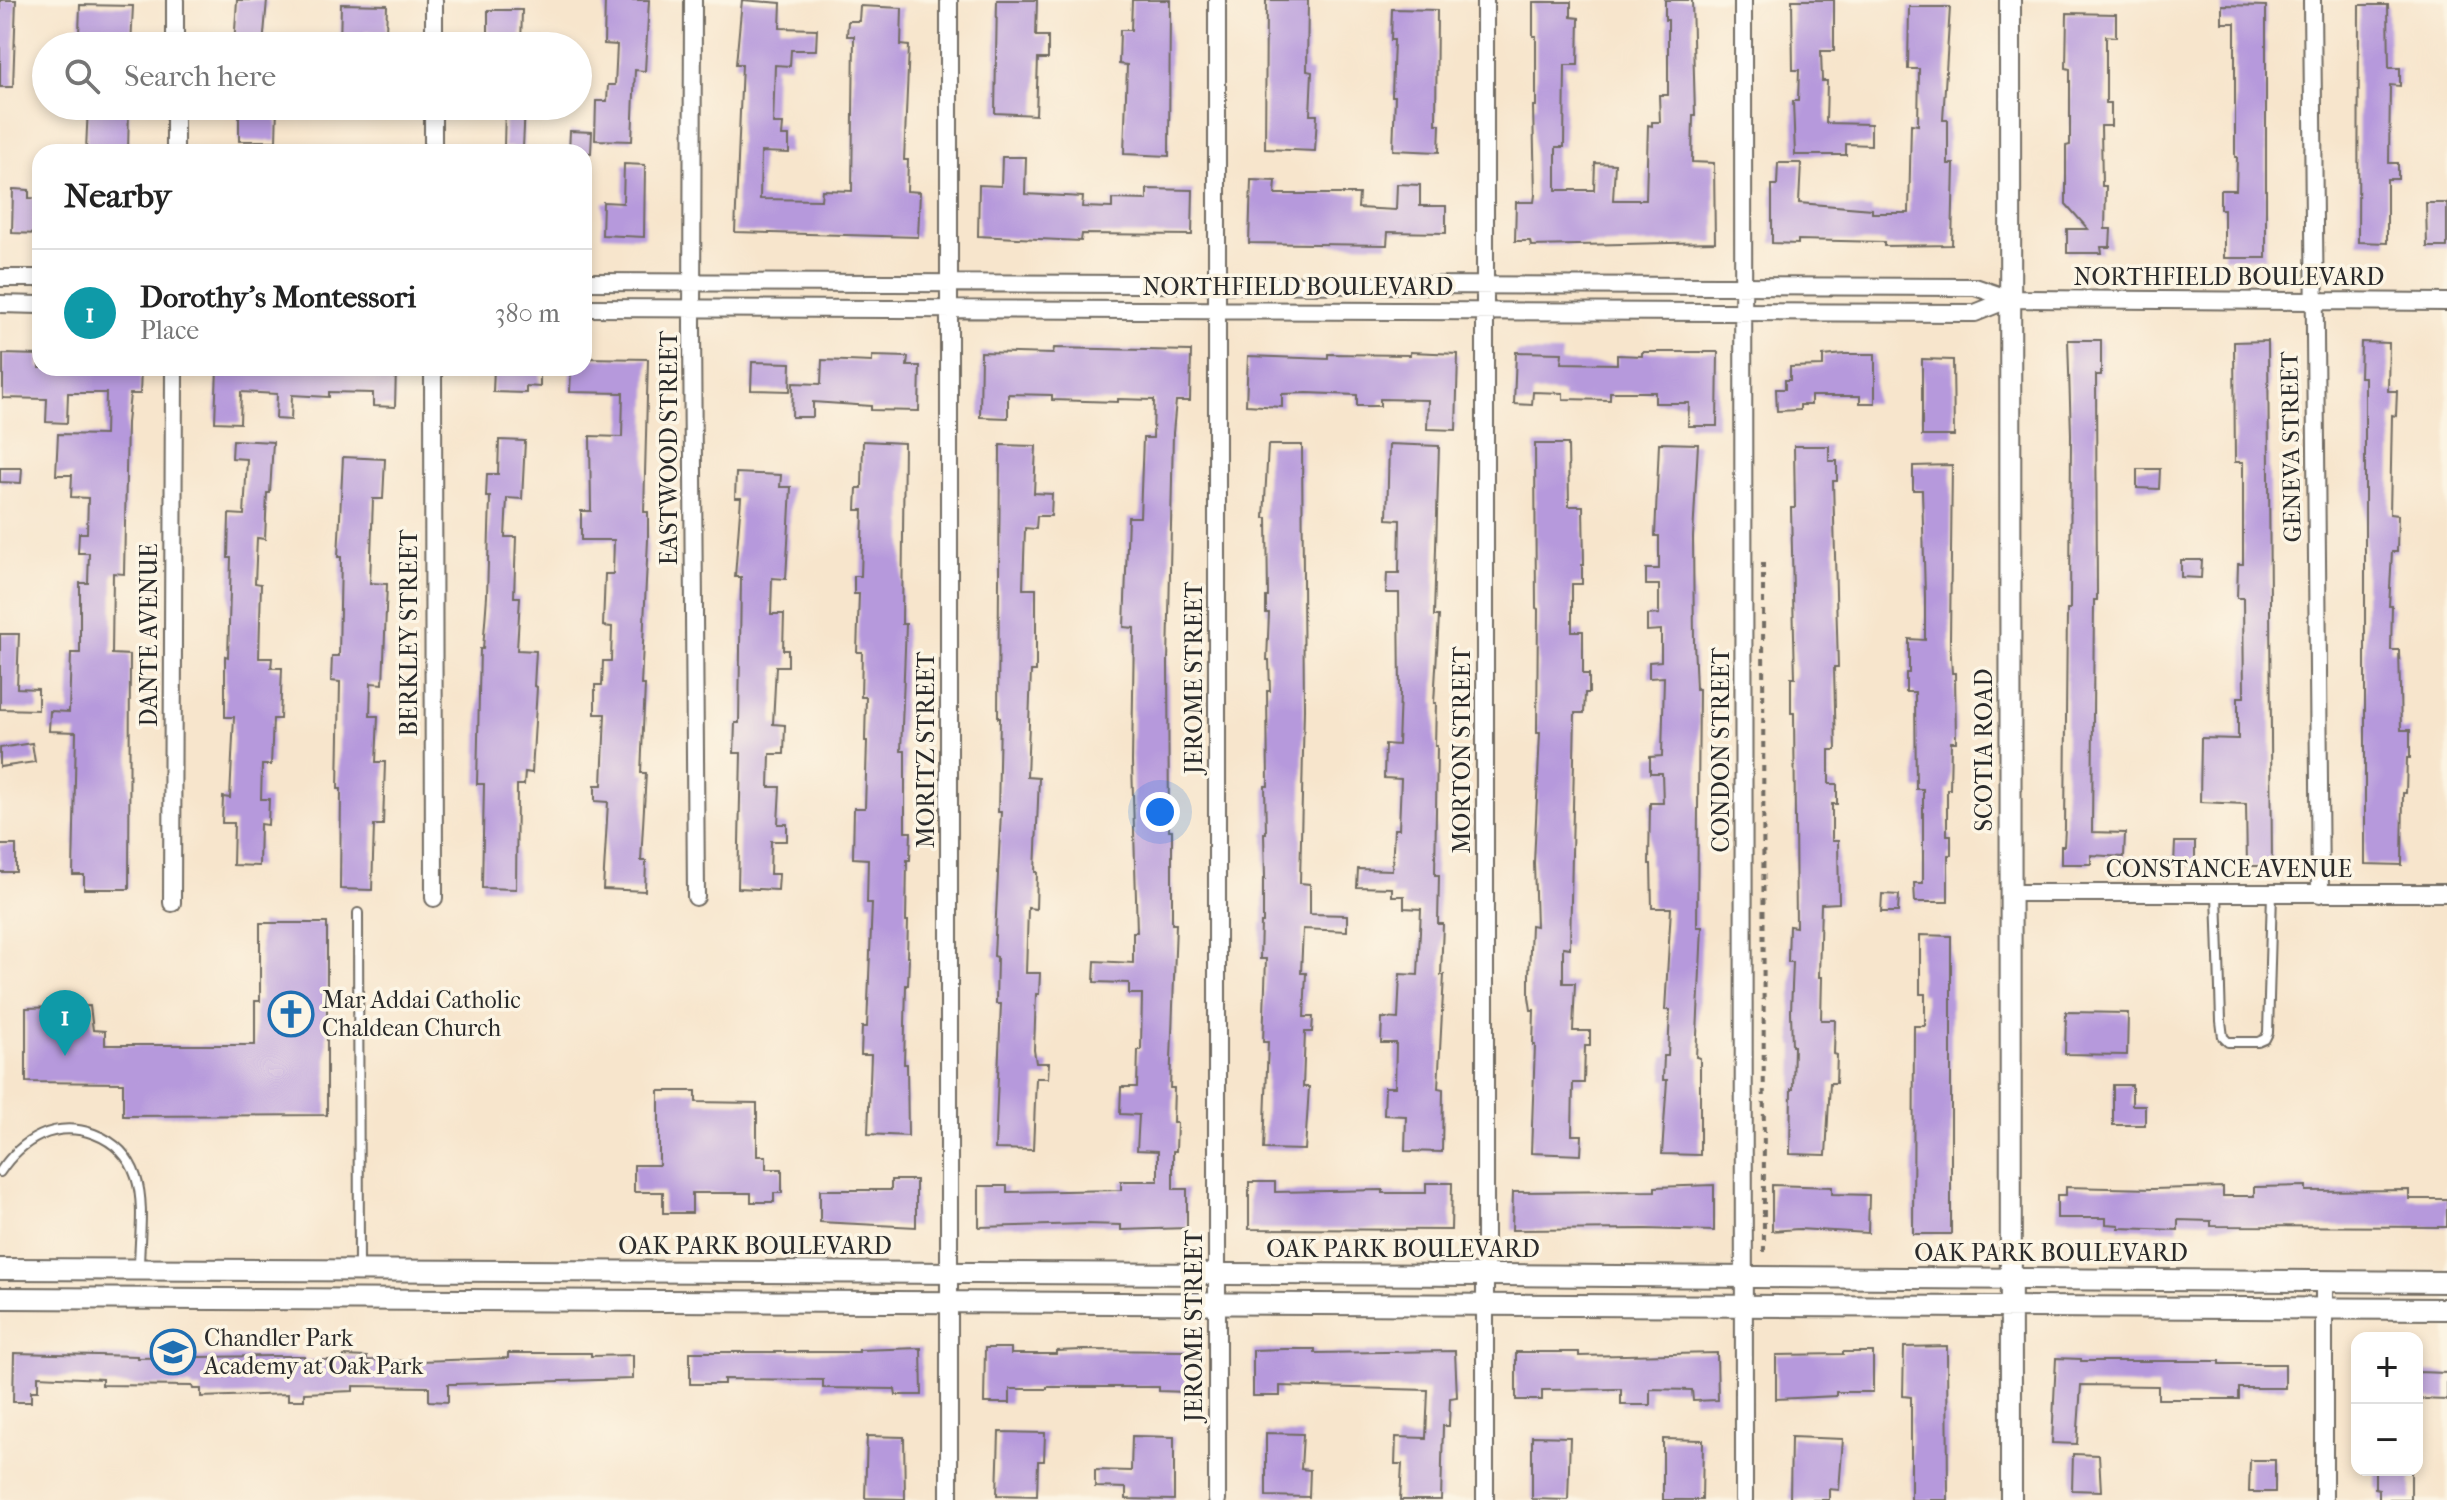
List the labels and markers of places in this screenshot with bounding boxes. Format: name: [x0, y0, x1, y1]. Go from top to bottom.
place label: Mar Addai Catholic Chaldean Church: [322, 986, 521, 1042]
pin: 1: [39, 990, 91, 1056]
church icon: Mar Addai Catholic Chaldean Church: [267, 990, 315, 1038]
place label: Chandler Park Academy at Oak Park: [203, 1324, 424, 1380]
school or university icon: Chandler Park Academy at Oak Park: [149, 1328, 197, 1376]

